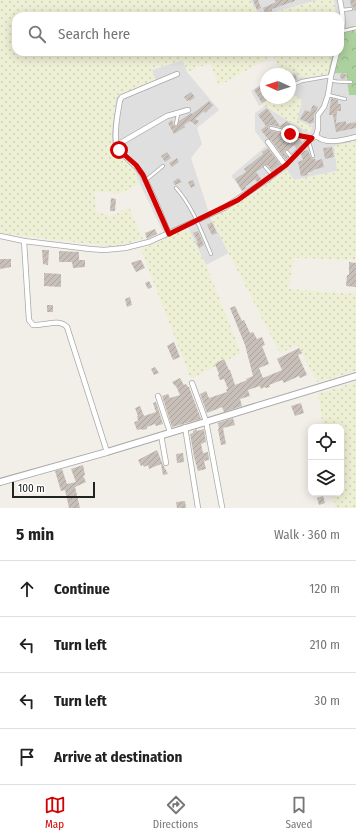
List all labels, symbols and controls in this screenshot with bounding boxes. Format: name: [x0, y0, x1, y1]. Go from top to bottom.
search box: [12, 12, 344, 56]
icon: search: [26, 23, 48, 45]
text: Search here: [58, 25, 130, 43]
north arrow: [260, 68, 296, 104]
route end: [281, 125, 299, 143]
route start: [110, 141, 128, 159]
map controls: [308, 424, 344, 496]
button: locate: [308, 424, 344, 460]
button: layers: [308, 460, 344, 496]
scale bar: [12, 480, 95, 499]
text: 100 m: [18, 482, 45, 495]
text: 5 min: [16, 524, 54, 545]
text: Walk · 360 m: [274, 527, 340, 542]
icon: ahead: [16, 578, 38, 600]
text: Continue: [54, 580, 110, 598]
text: 120 m: [309, 581, 340, 596]
icon: left: [16, 634, 38, 656]
text: Turn left: [54, 636, 107, 654]
text: 210 m: [310, 637, 340, 652]
icon: left: [16, 690, 38, 712]
text: Turn left: [54, 692, 107, 710]
text: 30 m: [314, 693, 340, 708]
icon: arrive: [16, 746, 38, 768]
text: Arrive at destination: [54, 748, 182, 766]
tab: Map: [44, 794, 66, 831]
tab: Directions: [153, 794, 198, 831]
tab: Saved: [286, 794, 312, 831]

